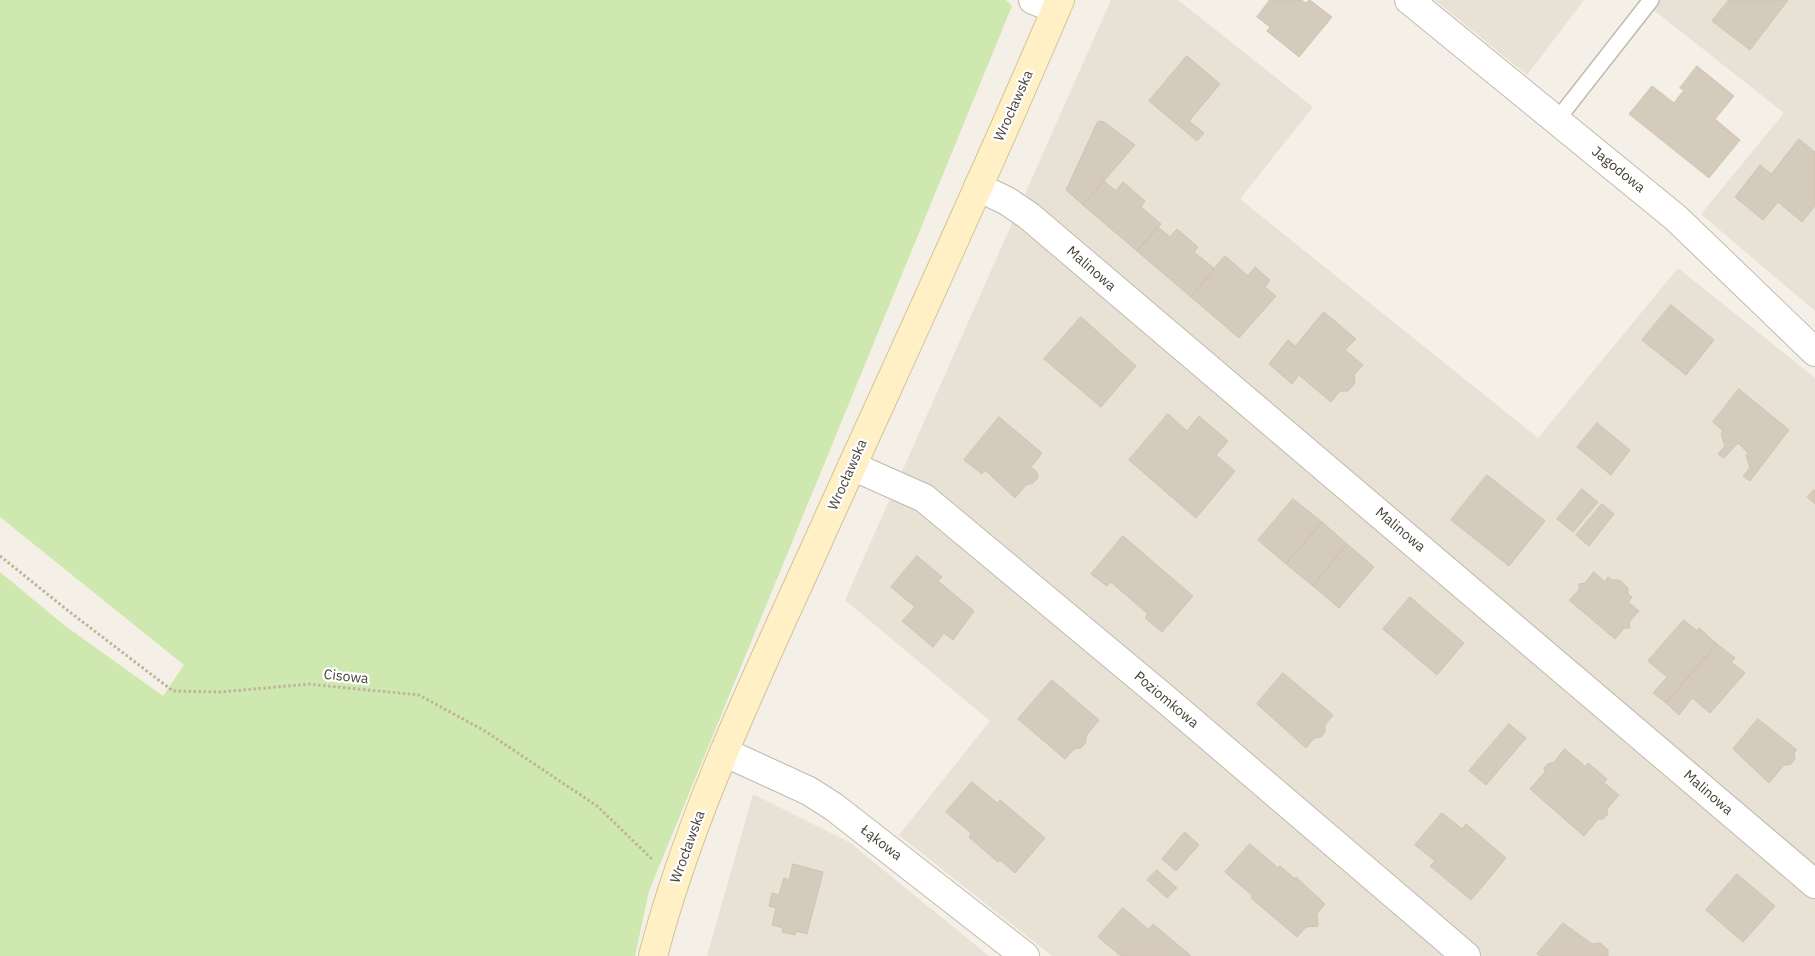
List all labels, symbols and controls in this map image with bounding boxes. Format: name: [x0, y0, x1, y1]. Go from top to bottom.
street label: Wrocławska: [991, 68, 1037, 144]
street label: Jagodowa: [1588, 143, 1648, 197]
street label: Malinowa: [1063, 243, 1119, 295]
street label: Wrocławska: [825, 437, 871, 513]
street label: Malinowa: [1372, 504, 1428, 556]
street label: Cisowa: [323, 666, 369, 688]
street label: Poziomkowa: [1130, 668, 1202, 732]
street label: Malinowa: [1680, 767, 1736, 819]
street label: Wrocławska: [667, 808, 709, 886]
street label: Łąkowa: [857, 822, 905, 864]

